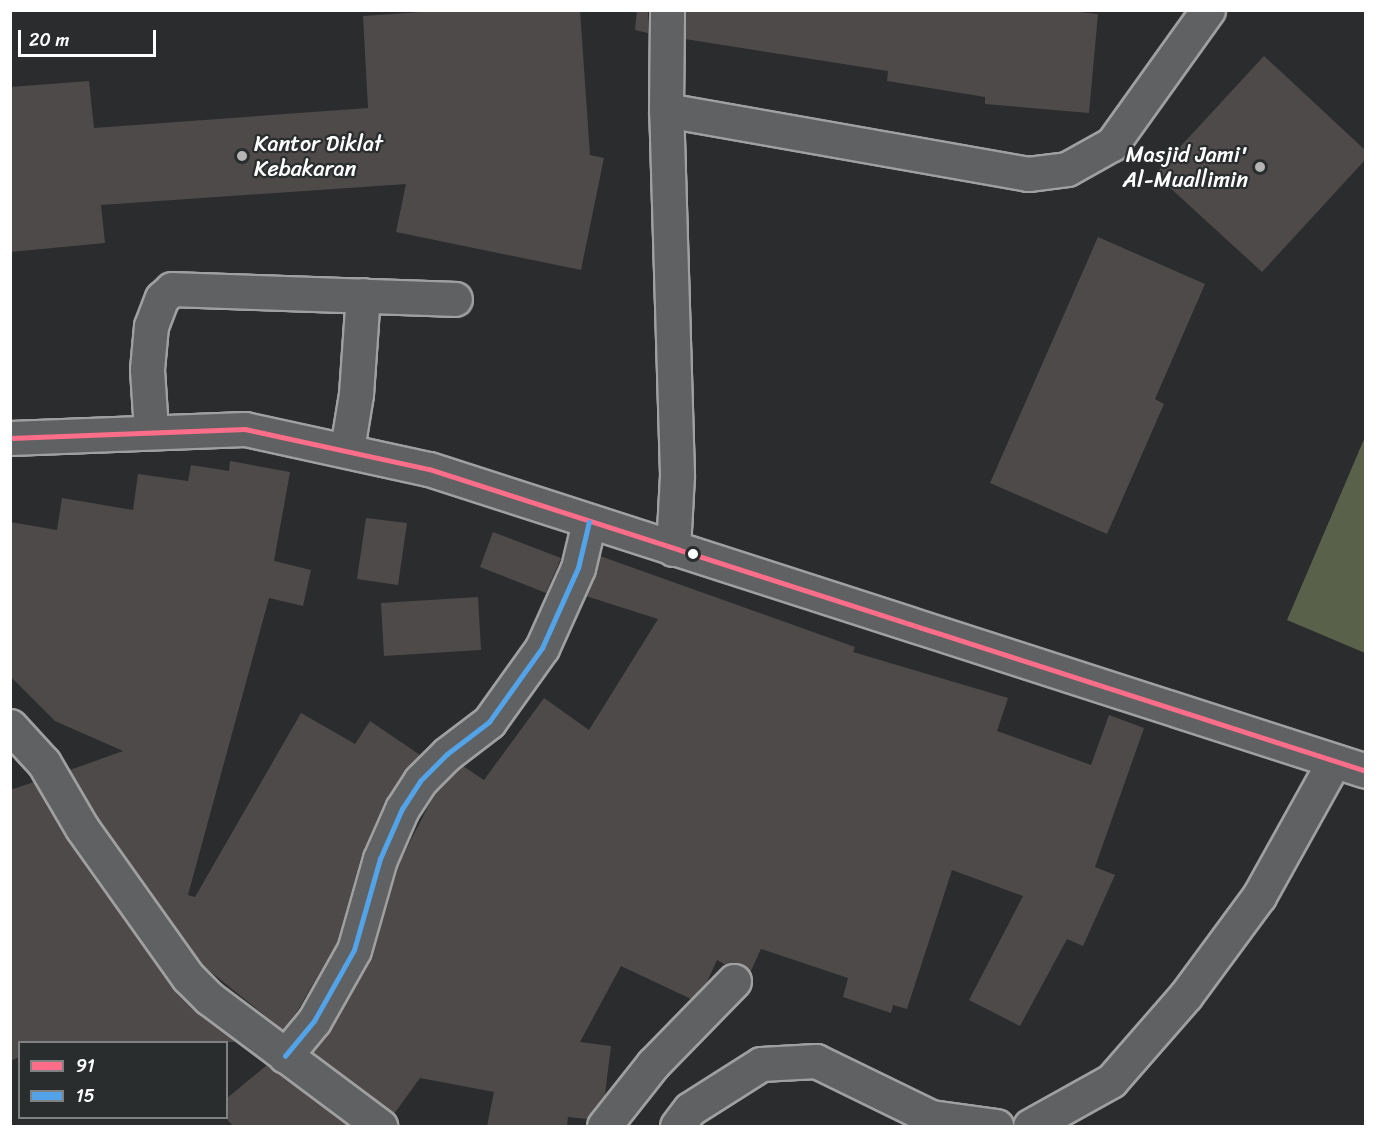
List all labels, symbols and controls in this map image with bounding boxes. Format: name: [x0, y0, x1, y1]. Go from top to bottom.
scale bar: [21, 18, 159, 56]
text: 20 m: [29, 24, 69, 56]
place label: Kantor Diklat Kebakaran: [254, 130, 383, 182]
place label: Masjid Jami' Al-Muallimin: [1123, 141, 1248, 192]
marker: Kantor Diklat Kebakaran: [235, 149, 249, 163]
marker: Masjid Jami' Al-Muallimin: [1253, 160, 1267, 174]
unlabelled marker: [687, 548, 699, 560]
legend: [18, 1041, 228, 1119]
text: 91: [76, 1050, 95, 1082]
text: 15: [76, 1080, 95, 1112]

